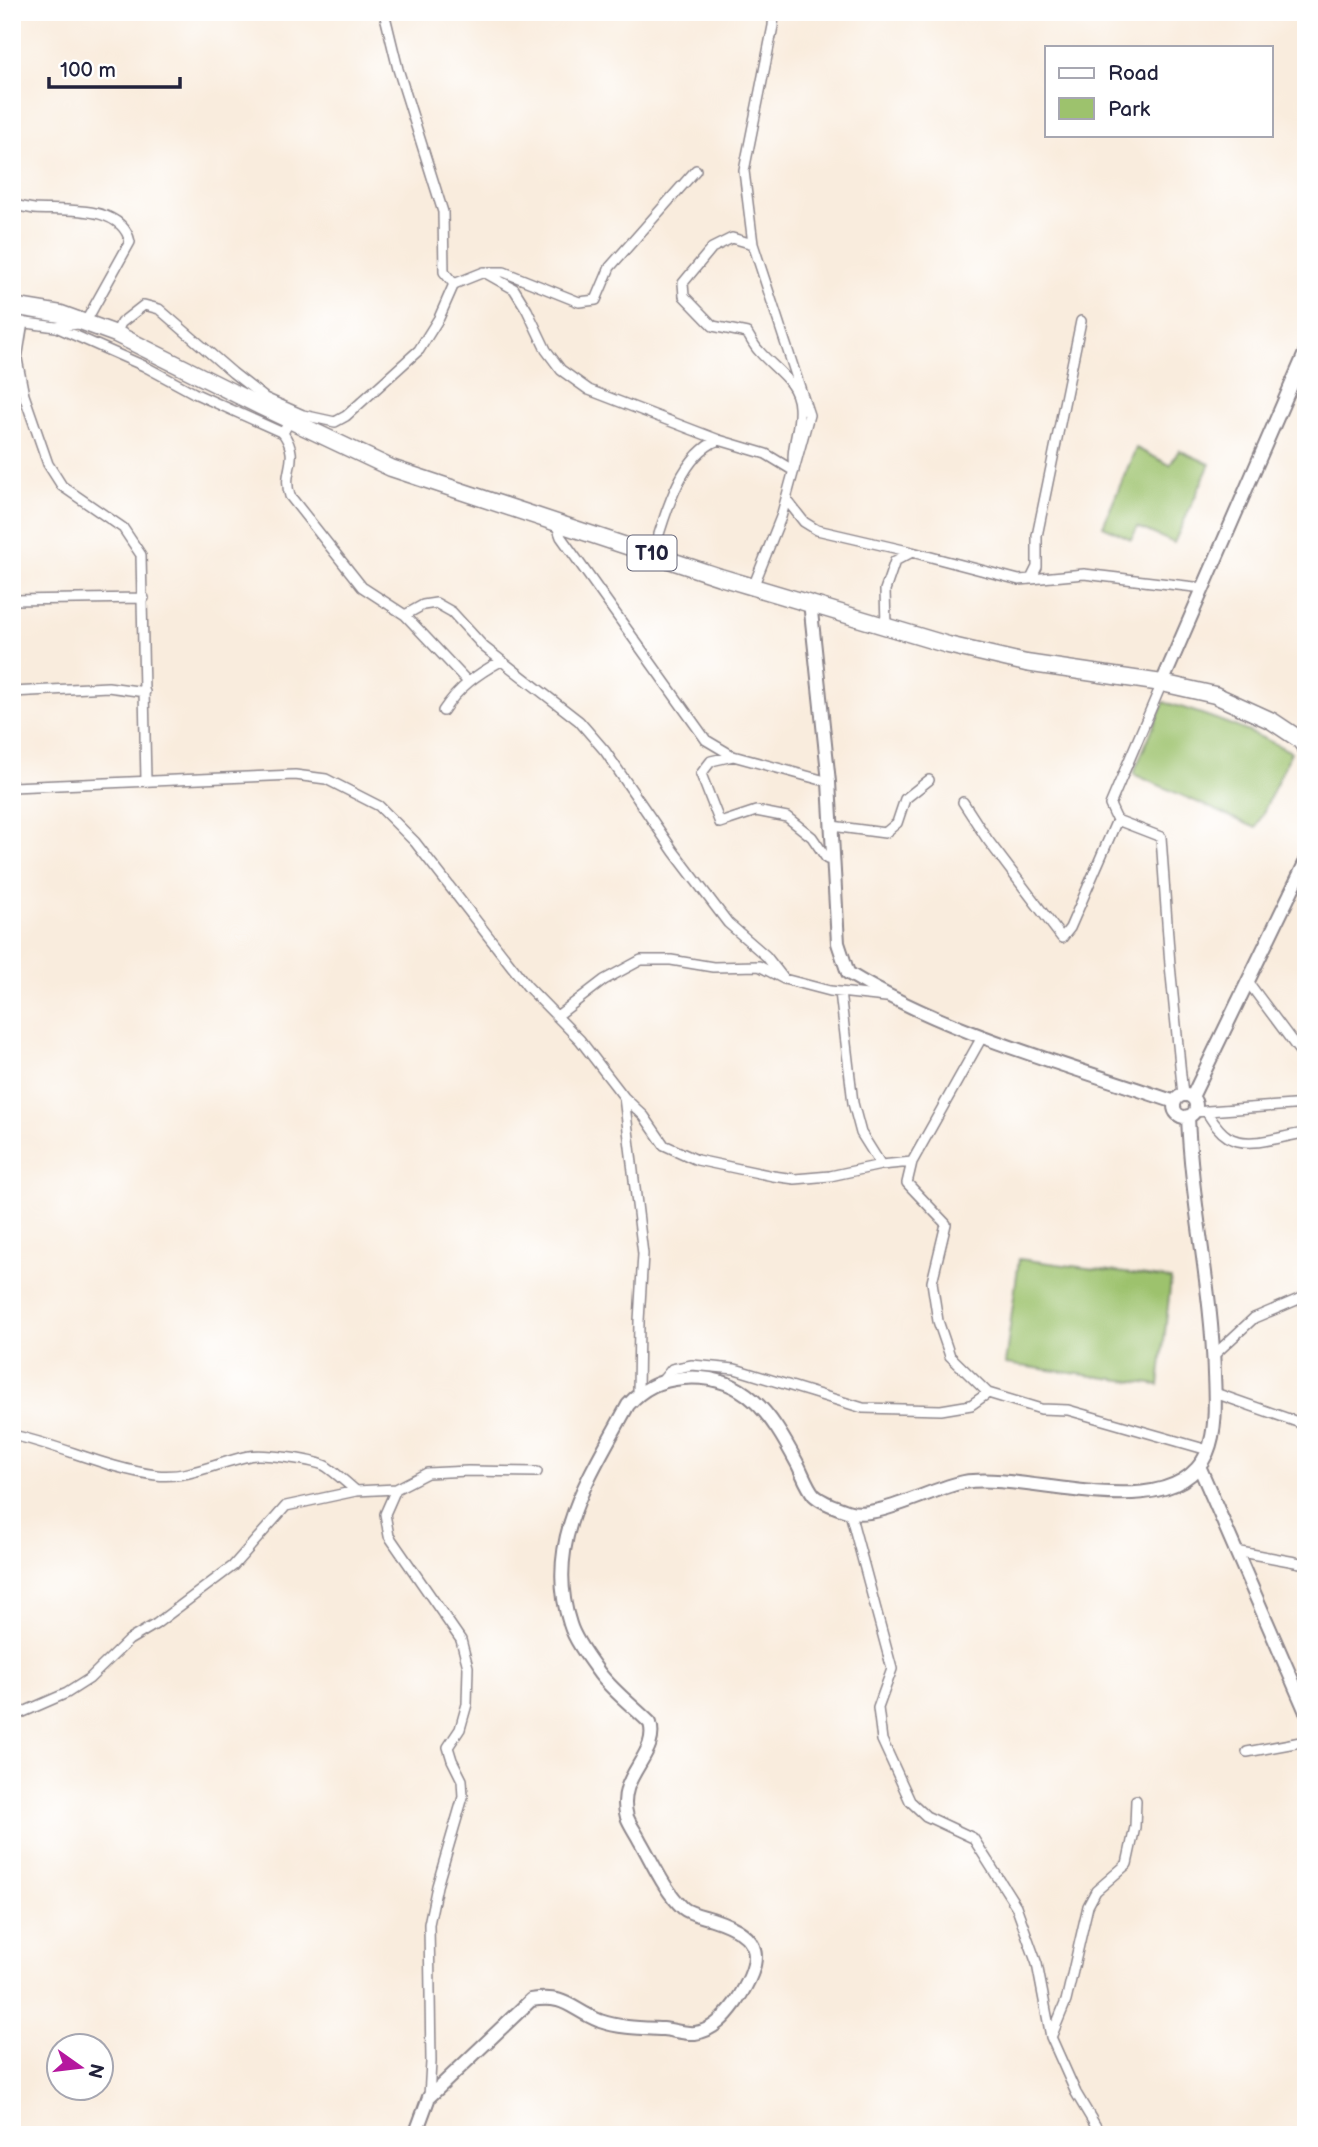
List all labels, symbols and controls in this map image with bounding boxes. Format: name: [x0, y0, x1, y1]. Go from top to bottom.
scale bar: [49, 46, 180, 90]
legend: [1045, 46, 1272, 136]
text: 100 m: [60, 58, 116, 83]
text: Road: [1108, 61, 1159, 86]
text: Park: [1108, 97, 1151, 122]
road number: T10: [628, 536, 676, 570]
north arrow: [46, 2032, 116, 2102]
text: N: [82, 2061, 108, 2080]

